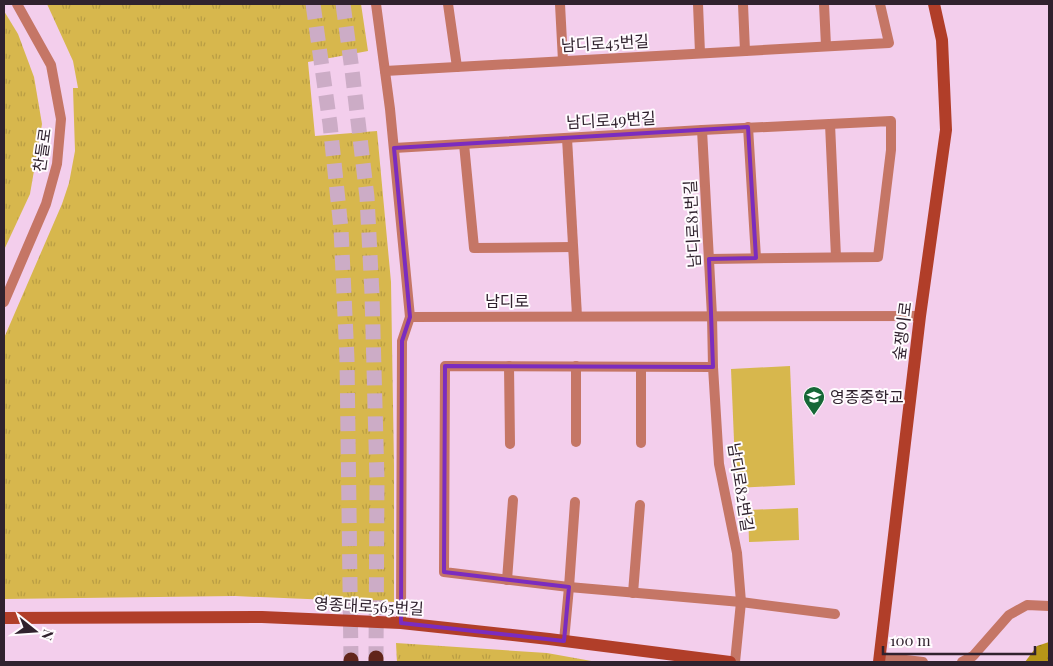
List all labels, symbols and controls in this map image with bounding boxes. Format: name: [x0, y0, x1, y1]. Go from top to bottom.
street label: 남디로45번길: [560, 30, 650, 55]
street label: 남디로49번길: [566, 107, 656, 132]
street label: 찬들로: [28, 126, 55, 173]
street label: 남디로81번길: [679, 180, 704, 268]
street label: 남디로: [485, 290, 529, 311]
street label: 숲쟁이로: [887, 300, 916, 361]
school or university icon: 영종중학교: [802, 385, 826, 416]
place label: 영종중학교: [830, 386, 904, 407]
street label: 남디로82번길: [724, 441, 759, 533]
street label: 영종대로565번길: [314, 592, 424, 619]
north arrow: [10, 606, 60, 656]
scale bar: [883, 624, 1036, 656]
text: N: [37, 627, 58, 643]
text: 100 m: [890, 630, 931, 650]

